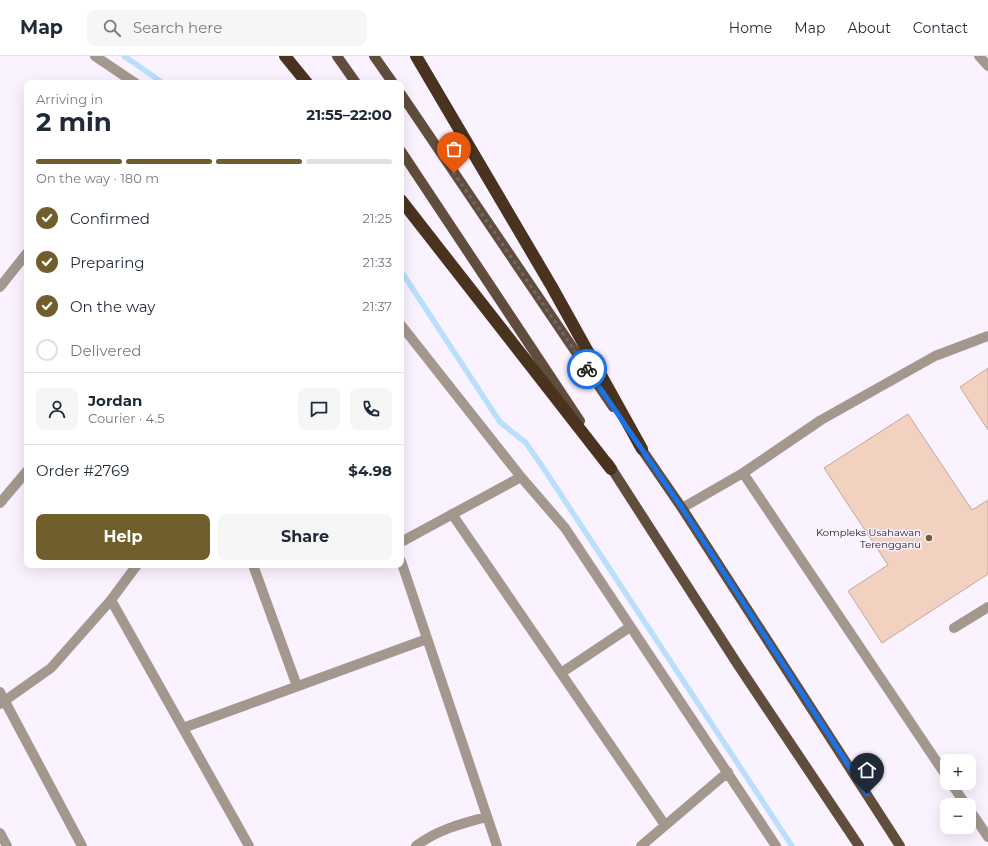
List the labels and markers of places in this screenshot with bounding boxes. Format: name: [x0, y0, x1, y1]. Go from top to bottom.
pin: [437, 132, 471, 173]
place label: Kompleks Usahawan Terengganu: [816, 526, 921, 551]
marker: Kompleks Usahawan Terengganu: [924, 533, 934, 543]
pin: [850, 753, 884, 794]

